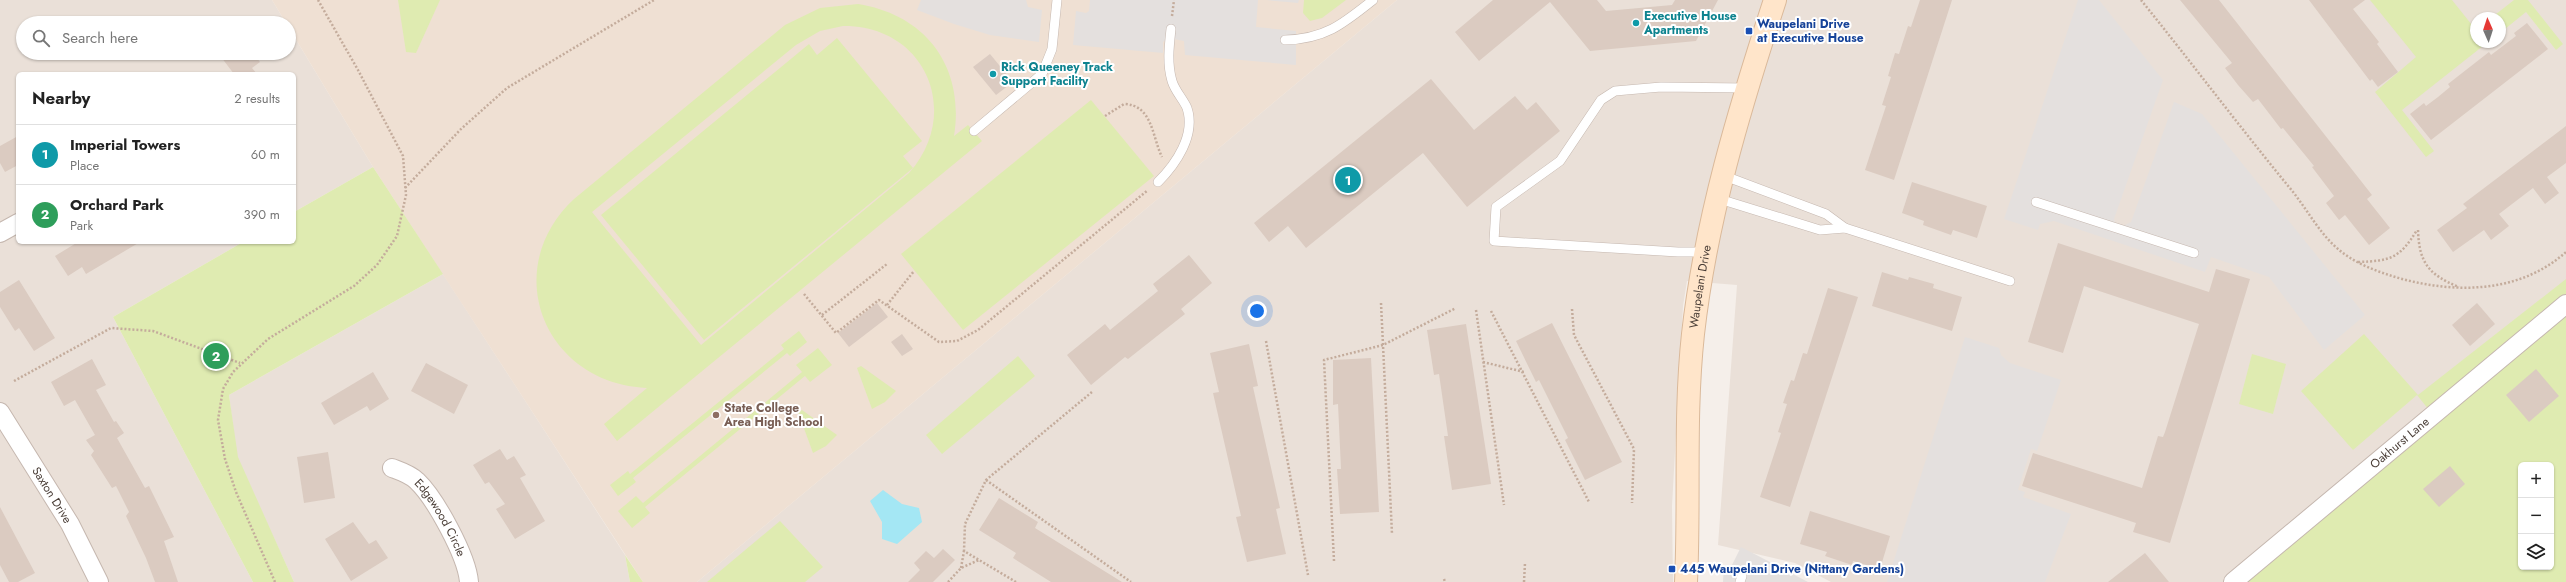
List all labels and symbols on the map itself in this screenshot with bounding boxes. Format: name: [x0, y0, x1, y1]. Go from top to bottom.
place label: Executive House Apartments: [1643, 7, 1737, 39]
north arrow: [2470, 12, 2506, 48]
place label: Waupelani Drive at Executive House: [1757, 15, 1864, 47]
marker: Executive House Apartments: [1631, 18, 1641, 28]
marker: Waupelani Drive at Executive House: [1744, 26, 1754, 36]
place label: Rick Queeney Track Support Facility: [1001, 58, 1113, 90]
marker: Rick Queeney Track Support Facility: [988, 69, 998, 79]
pin: 1: [1335, 165, 1361, 195]
street label: Waupelani Drive: [1685, 244, 1716, 329]
your location: [1247, 301, 1267, 321]
pin: 2: [203, 341, 229, 371]
place label: State College Area High School: [723, 399, 823, 431]
marker: State College Area High School: [711, 410, 721, 420]
street label: Oakhurst Lane: [2366, 413, 2433, 473]
street label: Saxton Drive: [27, 463, 76, 527]
street label: Edgewood Circle: [410, 474, 470, 559]
place label: 445 Waupelani Drive (Nittany Gardens): [1680, 560, 1904, 578]
marker: 445 Waupelani Drive (Nittany Gardens): [1667, 564, 1677, 574]

